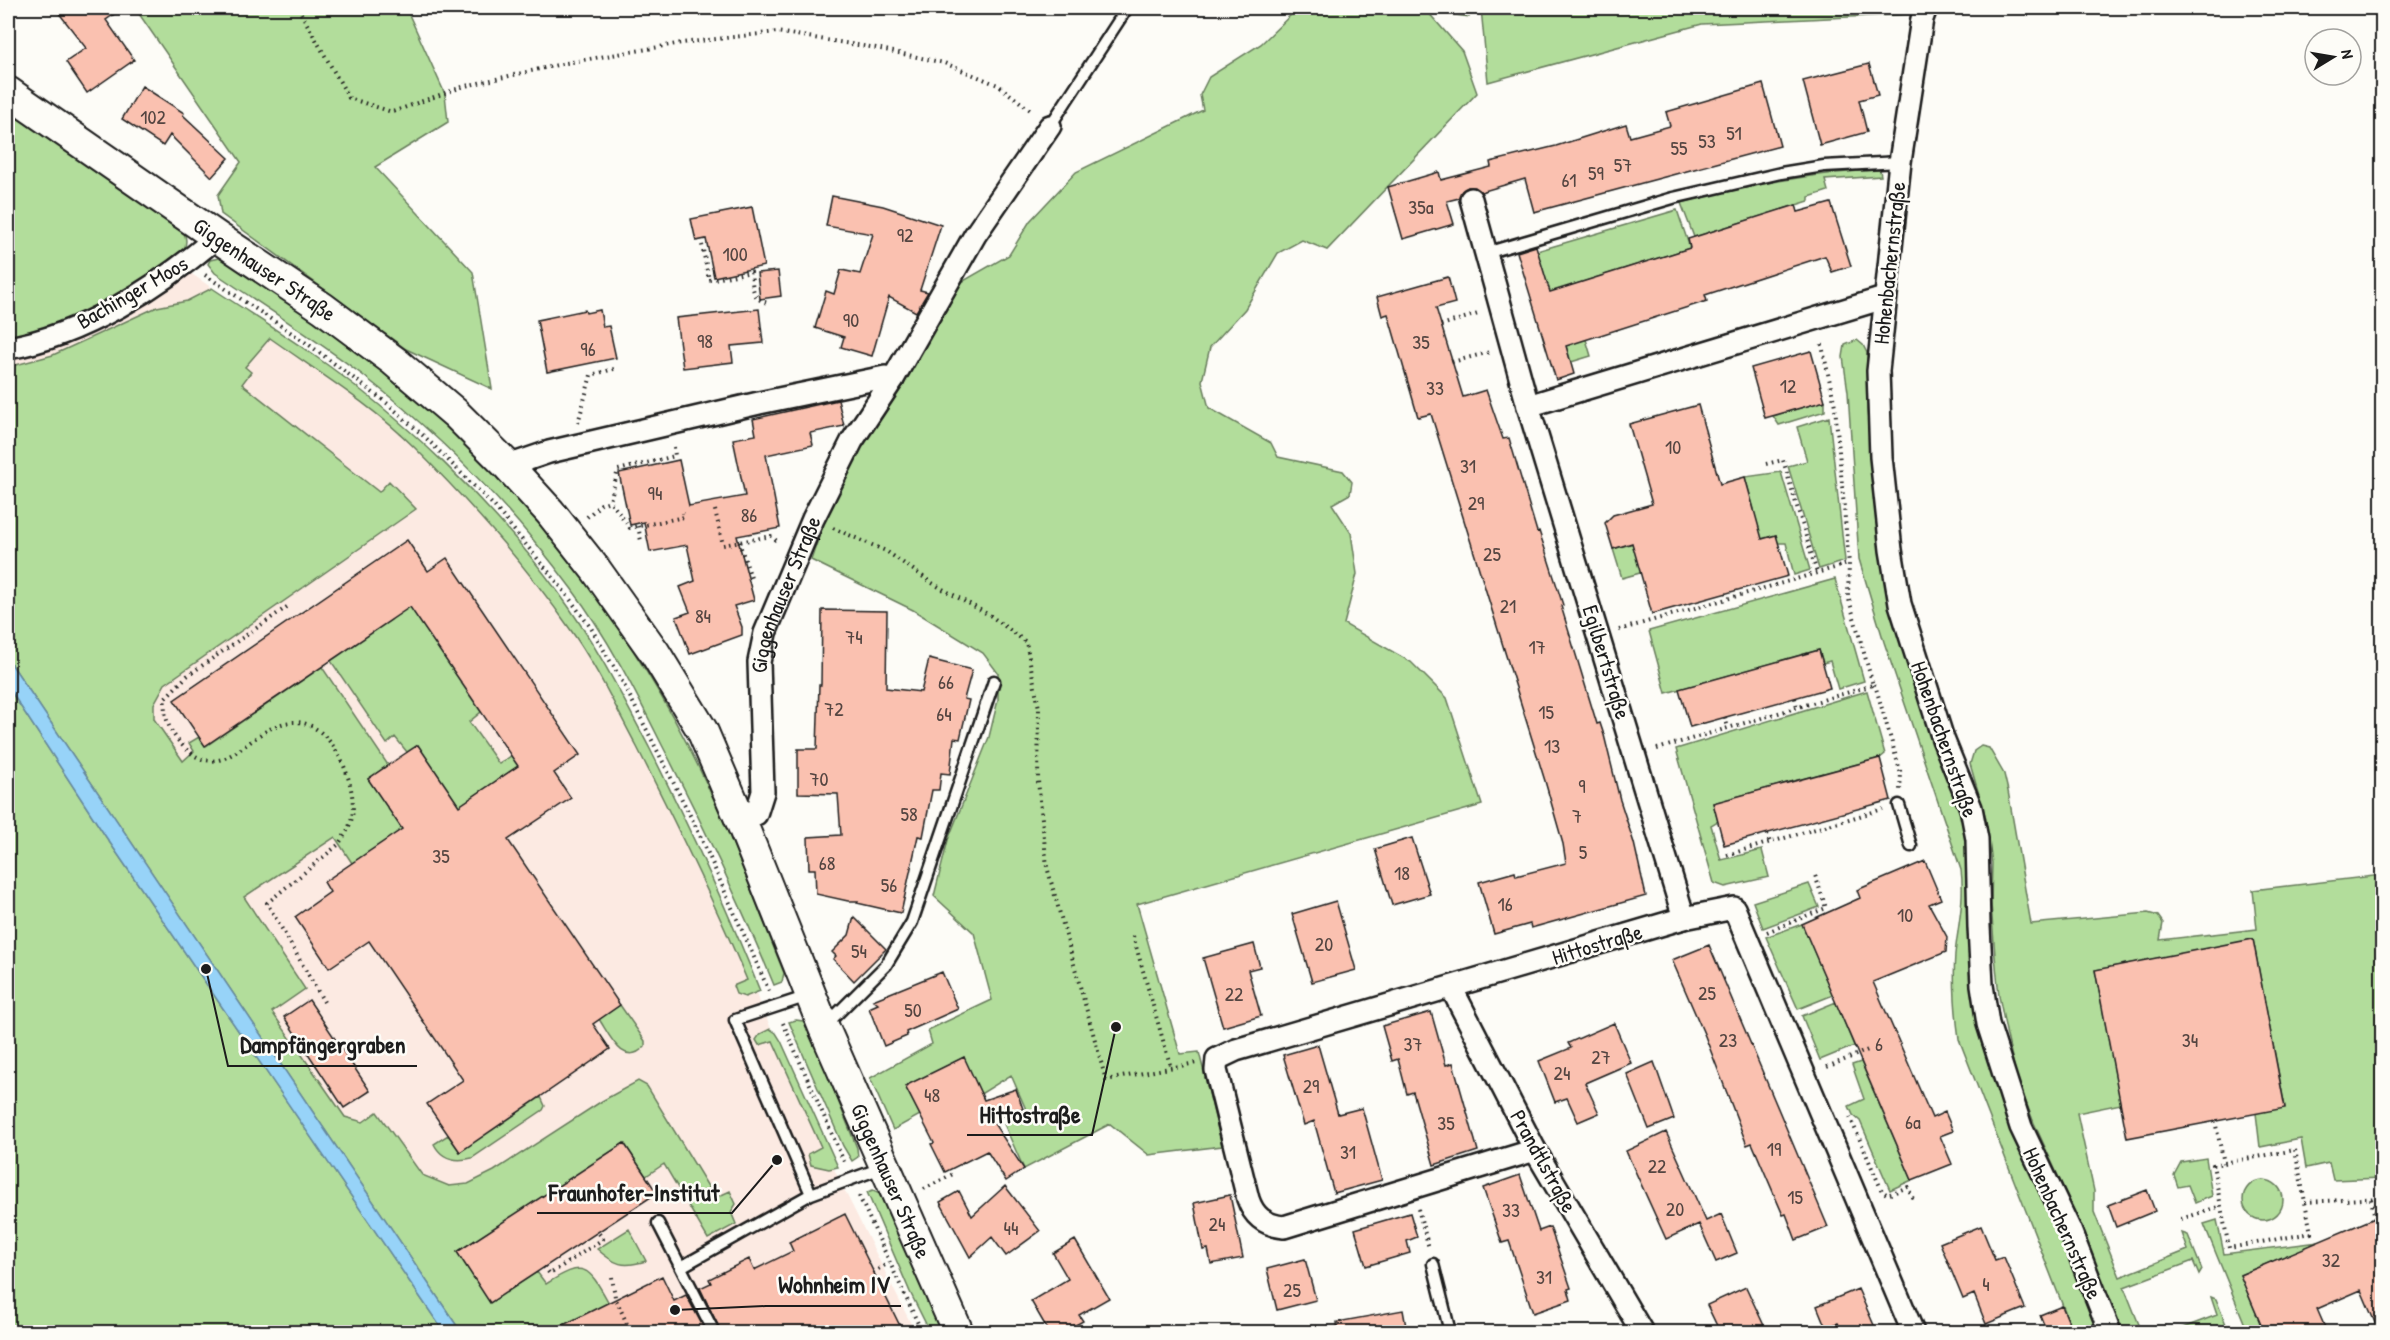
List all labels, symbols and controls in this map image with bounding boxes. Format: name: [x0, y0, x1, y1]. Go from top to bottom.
north arrow: [2303, 27, 2363, 87]
text: N: [2336, 48, 2359, 61]
house number: 102: [140, 103, 166, 130]
house number: 51: [1726, 119, 1742, 146]
house number: 53: [1698, 127, 1716, 154]
house number: 55: [1671, 134, 1688, 161]
house number: 57: [1614, 151, 1632, 178]
house number: 59: [1588, 159, 1604, 186]
house number: 61: [1561, 166, 1577, 193]
street label: Hohenbachernstraße: [1866, 180, 1912, 346]
house number: 35a: [1408, 193, 1434, 220]
street label: Giggenhauser Straße: [187, 210, 343, 328]
house number: 92: [897, 221, 914, 248]
house number: 100: [722, 240, 748, 267]
street label: Bachinger Moos: [71, 248, 193, 336]
house number: 90: [843, 306, 859, 333]
house number: 98: [697, 327, 713, 354]
house number: 35: [1412, 328, 1430, 355]
house number: 96: [580, 335, 596, 362]
house number: 12: [1780, 372, 1797, 399]
house number: 33: [1426, 374, 1444, 401]
house number: 10: [1665, 433, 1681, 460]
house number: 31: [1460, 452, 1476, 479]
house number: 94: [648, 479, 662, 506]
house number: 29: [1468, 489, 1484, 516]
house number: 86: [741, 501, 757, 528]
street label: Giggenhauser Straße: [744, 511, 828, 673]
house number: 25: [1483, 540, 1501, 567]
house number: 21: [1500, 592, 1516, 619]
street label: Egilbertstraße: [1575, 601, 1639, 723]
house number: 84: [695, 602, 711, 629]
house number: 74: [845, 623, 863, 650]
house number: 17: [1528, 633, 1546, 660]
street label: Hohenbachernstraße: [1904, 657, 1986, 821]
house number: 66: [938, 668, 954, 695]
house number: 72: [824, 695, 844, 722]
house number: 15: [1538, 698, 1554, 725]
house number: 64: [936, 700, 952, 727]
house number: 13: [1544, 732, 1560, 759]
house number: 70: [810, 765, 828, 792]
house number: 9: [1578, 772, 1586, 799]
house number: 58: [900, 800, 918, 827]
house number: 7: [1572, 802, 1582, 829]
house number: 5: [1579, 838, 1588, 865]
house number: 35: [432, 842, 450, 869]
house number: 68: [819, 849, 835, 876]
house number: 18: [1394, 859, 1410, 886]
house number: 56: [881, 871, 897, 898]
house number: 16: [1497, 890, 1513, 917]
house number: 10: [1897, 901, 1913, 928]
street label: Hittostraße: [1548, 916, 1646, 972]
house number: 20: [1315, 930, 1333, 957]
house number: 54: [851, 937, 867, 964]
house number: 25: [1698, 979, 1716, 1006]
house number: 22: [1225, 980, 1244, 1007]
house number: 50: [904, 996, 922, 1023]
callout: Dampfängergraben: [228, 1024, 417, 1066]
house number: 23: [1719, 1026, 1737, 1053]
house number: 34: [2182, 1026, 2198, 1053]
text: Dampfängergraben: [240, 1028, 406, 1061]
house number: 37: [1404, 1030, 1423, 1057]
house number: 6: [1875, 1030, 1883, 1057]
house number: 27: [1591, 1043, 1611, 1070]
house number: 24: [1554, 1059, 1570, 1086]
house number: 29: [1303, 1072, 1319, 1099]
house number: 48: [924, 1081, 940, 1108]
callout: Hittostraße: [967, 1093, 1092, 1135]
text: Hittostraße: [979, 1098, 1081, 1131]
street label: Giggenhauser Straße: [844, 1099, 939, 1263]
street label: Prandtlstraße: [1503, 1104, 1585, 1218]
house number: 6a: [1905, 1108, 1921, 1135]
house number: 35: [1437, 1109, 1455, 1136]
house number: 19: [1767, 1135, 1781, 1162]
house number: 31: [1340, 1138, 1356, 1165]
street label: Hohenbachernstraße: [2016, 1142, 2110, 1304]
house number: 22: [1648, 1152, 1667, 1179]
callout: Fraunhofer-Institut: [537, 1171, 732, 1213]
text: Fraunhofer-Institut: [548, 1176, 720, 1208]
house number: 15: [1787, 1183, 1803, 1210]
house number: 20: [1666, 1195, 1684, 1222]
house number: 33: [1502, 1196, 1520, 1223]
house number: 24: [1209, 1210, 1225, 1237]
house number: 44: [1004, 1214, 1019, 1241]
house number: 32: [2322, 1246, 2341, 1273]
house number: 31: [1536, 1263, 1552, 1290]
callout: Wohnheim IV: [766, 1264, 901, 1306]
text: Wohnheim IV: [778, 1268, 890, 1300]
house number: 4: [1982, 1270, 1990, 1297]
house number: 25: [1283, 1276, 1301, 1303]

